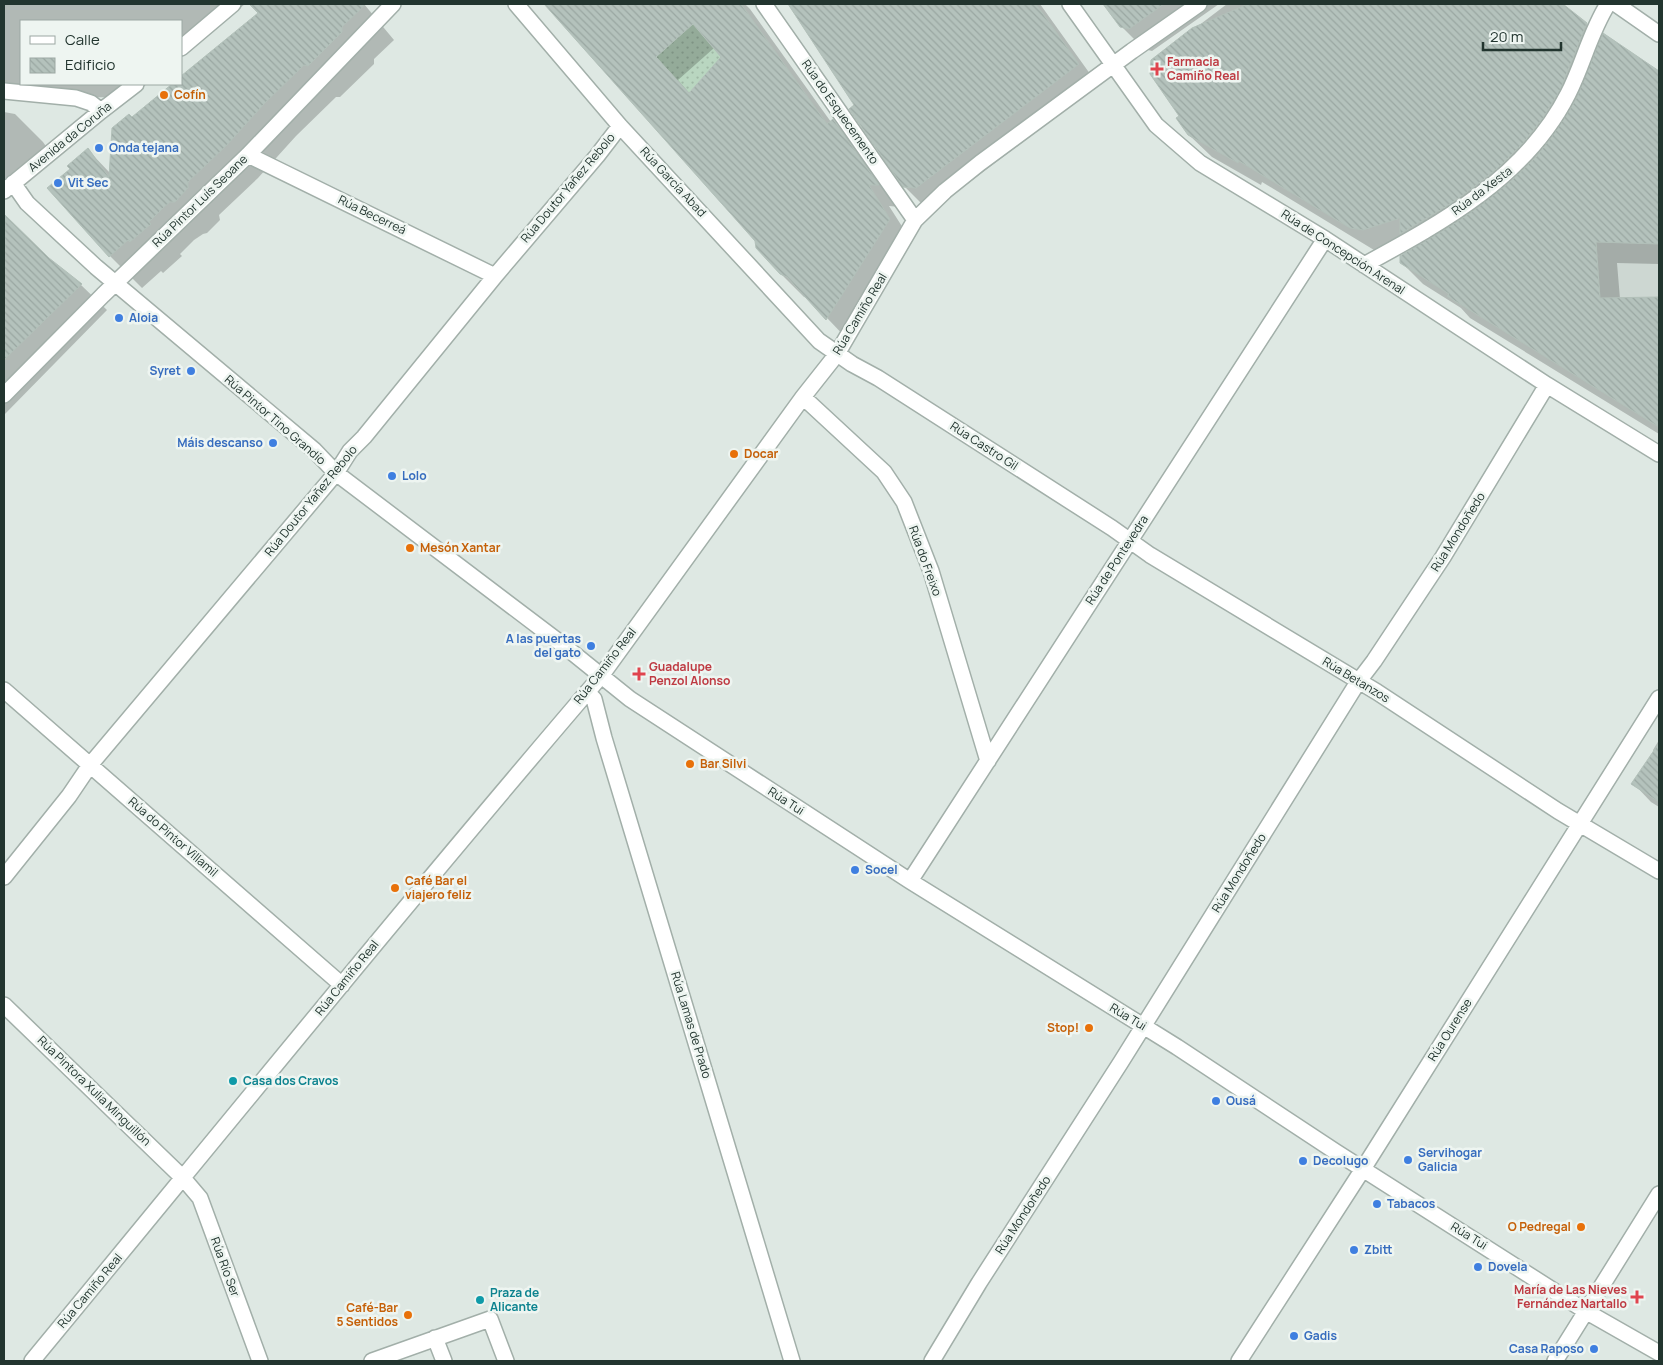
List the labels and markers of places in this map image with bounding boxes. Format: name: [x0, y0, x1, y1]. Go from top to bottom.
place label: Farmacia Camiño Real: [1167, 53, 1240, 84]
marker: Farmacia Camiño Real: [1151, 63, 1163, 75]
place label: Cofín: [174, 86, 206, 103]
marker: Cofín: [158, 89, 170, 101]
place label: Onda tejana: [109, 139, 179, 156]
marker: Onda tejana: [93, 142, 105, 154]
place label: Vit Sec: [68, 174, 109, 191]
marker: Vit Sec: [52, 177, 64, 189]
place label: Aloia: [129, 309, 158, 326]
marker: Aloia: [113, 312, 125, 324]
place label: Syret: [149, 362, 181, 379]
marker: Syret: [185, 365, 197, 377]
place label: Máis descanso: [177, 434, 263, 451]
marker: Máis descanso: [267, 437, 279, 449]
place label: Docar: [744, 445, 779, 462]
marker: Docar: [728, 448, 740, 460]
place label: Lolo: [402, 467, 427, 484]
marker: Lolo: [386, 470, 398, 482]
place label: Mesón Xantar: [420, 539, 501, 556]
marker: Mesón Xantar: [404, 542, 416, 554]
place label: A las puertas del gato: [506, 630, 581, 661]
marker: A las puertas del gato: [585, 640, 597, 652]
place label: Guadalupe Penzol Alonso: [649, 658, 730, 689]
marker: Guadalupe Penzol Alonso: [633, 668, 645, 680]
place label: Bar Silvi: [700, 755, 746, 772]
marker: Bar Silvi: [684, 758, 696, 770]
place label: Socel: [865, 861, 898, 878]
marker: Socel: [849, 864, 861, 876]
place label: Café Bar el viajero feliz: [405, 872, 472, 903]
marker: Café Bar el viajero feliz: [389, 882, 401, 894]
place label: Stop!: [1047, 1019, 1079, 1036]
marker: Stop!: [1083, 1022, 1095, 1034]
place label: Casa dos Cravos: [243, 1072, 339, 1089]
marker: Casa dos Cravos: [227, 1075, 239, 1087]
place label: Ousá: [1226, 1092, 1256, 1109]
marker: Ousá: [1210, 1095, 1222, 1107]
place label: Servihogar Galicia: [1418, 1144, 1482, 1175]
place label: Decolugo: [1313, 1152, 1368, 1169]
marker: Servihogar Galicia: [1402, 1154, 1414, 1166]
marker: Decolugo: [1297, 1155, 1309, 1167]
place label: Tabacos: [1387, 1195, 1436, 1212]
marker: Tabacos: [1371, 1198, 1383, 1210]
place label: O Pedregal: [1508, 1218, 1571, 1235]
marker: O Pedregal: [1575, 1221, 1587, 1233]
place label: Zbitt: [1364, 1241, 1393, 1258]
marker: Zbitt: [1348, 1244, 1360, 1256]
place label: Dovela: [1488, 1258, 1528, 1275]
marker: Dovela: [1472, 1261, 1484, 1273]
place label: María de Las Nieves Fernández Nartallo: [1514, 1281, 1627, 1312]
place label: Praza de Alicante: [490, 1284, 539, 1315]
marker: María de Las Nieves Fernández Nartallo: [1631, 1291, 1643, 1303]
marker: Praza de Alicante: [474, 1294, 486, 1306]
place label: Café-Bar 5 Sentidos: [336, 1299, 398, 1330]
marker: Café-Bar 5 Sentidos: [402, 1309, 414, 1321]
place label: Gadis: [1304, 1327, 1337, 1344]
marker: Gadis: [1288, 1330, 1300, 1342]
place label: Casa Raposo: [1509, 1340, 1584, 1357]
marker: Casa Raposo: [1588, 1343, 1600, 1355]

